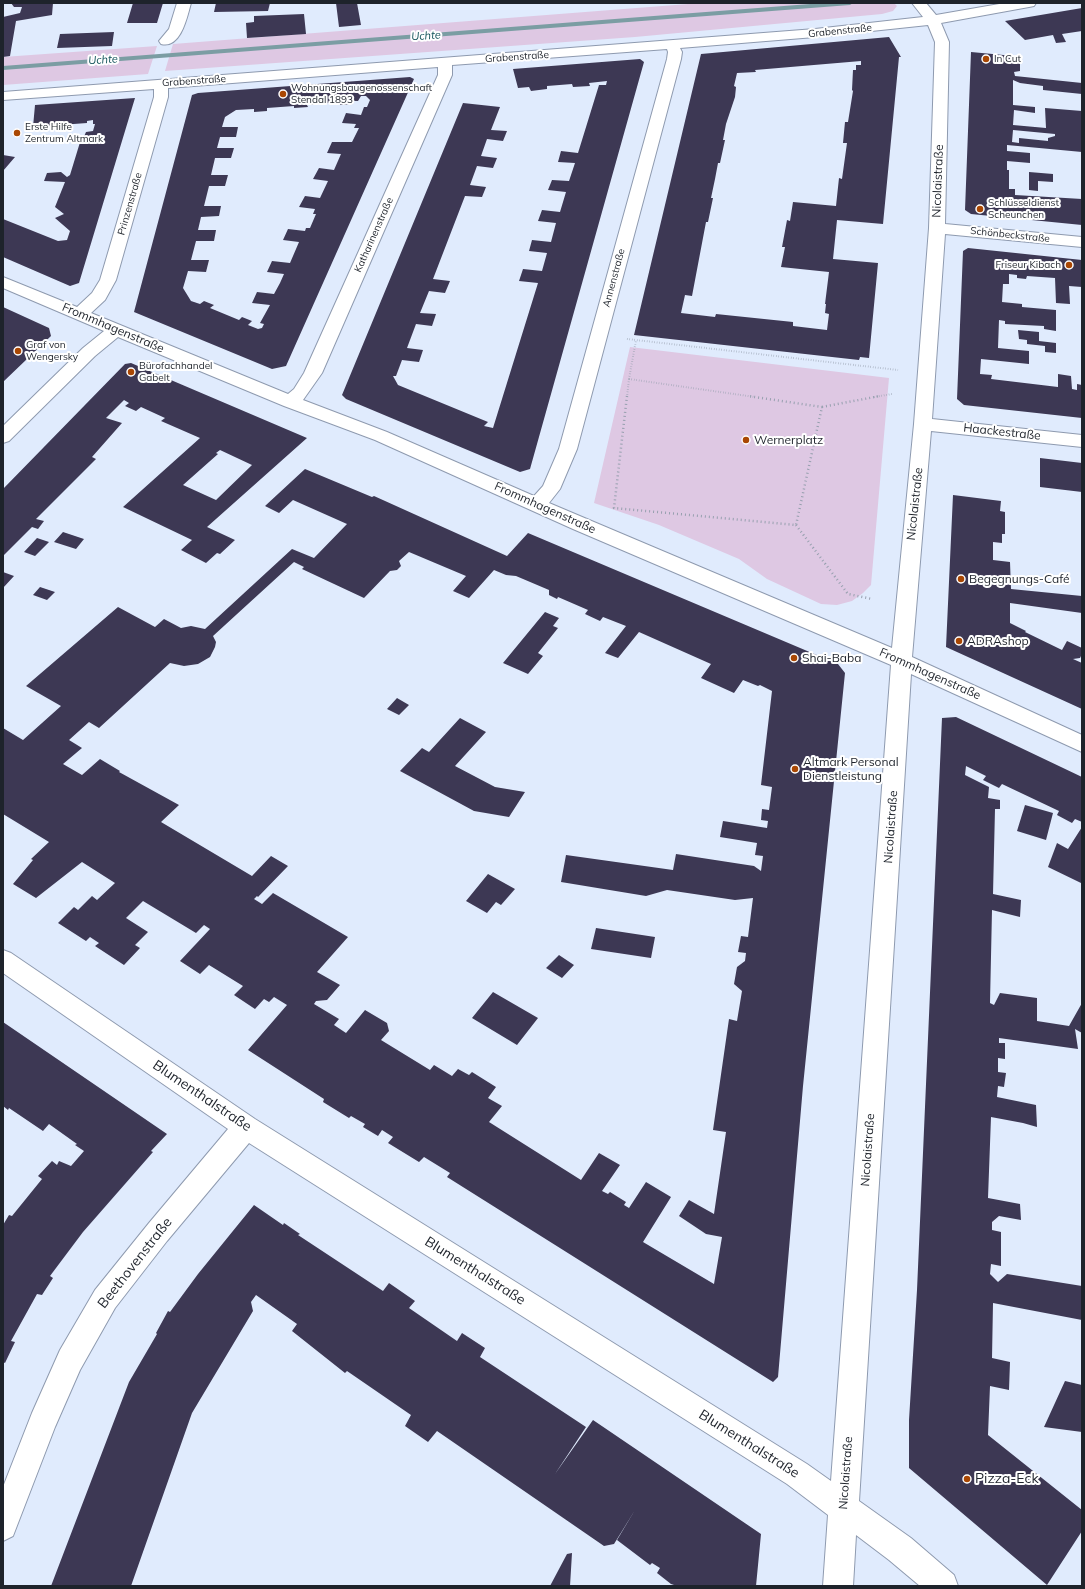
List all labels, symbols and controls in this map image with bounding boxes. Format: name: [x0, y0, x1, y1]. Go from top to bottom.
street label: Grabenstraße: [808, 22, 872, 40]
water label: Uchte: [411, 28, 441, 44]
street label: Grabenstraße: [485, 49, 549, 65]
water label: Uchte: [88, 52, 118, 68]
place label: In Cut: [994, 53, 1021, 65]
marker: In Cut: [981, 54, 991, 64]
street label: Grabenstraße: [162, 73, 226, 89]
place label: Wohnungsbaugenossenschaft Stendal 1893: [291, 82, 432, 106]
marker: Wohnungsbaugenossenschaft Stendal 1893: [278, 89, 288, 99]
place label: Erste Hilfe Zentrum Altmark: [25, 121, 103, 144]
marker: Erste Hilfe Zentrum Altmark: [12, 128, 22, 138]
street label: Nicolaistraße: [930, 144, 946, 218]
street label: Prinzenstraße: [115, 171, 145, 237]
street label: Katharinenstraße: [352, 196, 396, 274]
place label: Schlüsseldienst Scheunchen: [988, 197, 1059, 220]
marker: Schlüsseldienst Scheunchen: [975, 204, 985, 214]
street label: Schönbeckstraße: [970, 225, 1050, 245]
street label: Annenstraße: [600, 247, 628, 309]
place label: Friseur Kibach: [996, 259, 1061, 271]
marker: Friseur Kibach: [1064, 260, 1074, 270]
street label: Frommhagenstraße: [60, 300, 166, 356]
place label: Graf von Wengersky: [26, 339, 78, 362]
marker: Graf von Wengersky: [13, 346, 23, 356]
place label: Bürofachhandel Gabelt: [139, 360, 212, 384]
marker: Bürofachhandel Gabelt: [126, 367, 136, 377]
street label: Haackestraße: [963, 421, 1041, 443]
place label: Wernerplatz: [754, 433, 823, 447]
marker: Wernerplatz: [741, 435, 751, 445]
street label: Nicolaistraße: [904, 467, 926, 541]
street label: Frommhagenstraße: [492, 479, 598, 537]
place label: Begegnungs-Café: [969, 572, 1070, 586]
marker: Begegnungs-Café: [956, 574, 966, 584]
place label: ADRAshop: [967, 634, 1029, 648]
marker: ADRAshop: [954, 636, 964, 646]
street label: Frommhagenstraße: [877, 645, 983, 703]
place label: Shai-Baba: [802, 651, 861, 665]
marker: Shai-Baba: [789, 653, 799, 663]
place label: Altmark Personal Dienstleistung: [803, 755, 899, 783]
marker: Altmark Personal Dienstleistung: [790, 764, 800, 774]
street label: Nicolaistraße: [881, 790, 901, 864]
street label: Blumenthalstraße: [149, 1057, 255, 1135]
street label: Nicolaistraße: [858, 1113, 878, 1187]
street label: Beethovenstraße: [94, 1214, 176, 1312]
street label: Blumenthalstraße: [422, 1233, 528, 1309]
street label: Blumenthalstraße: [696, 1406, 802, 1482]
street label: Nicolaistraße: [836, 1436, 856, 1510]
place label: Pizza-Eck: [975, 1471, 1039, 1487]
marker: Pizza-Eck: [962, 1474, 972, 1484]

